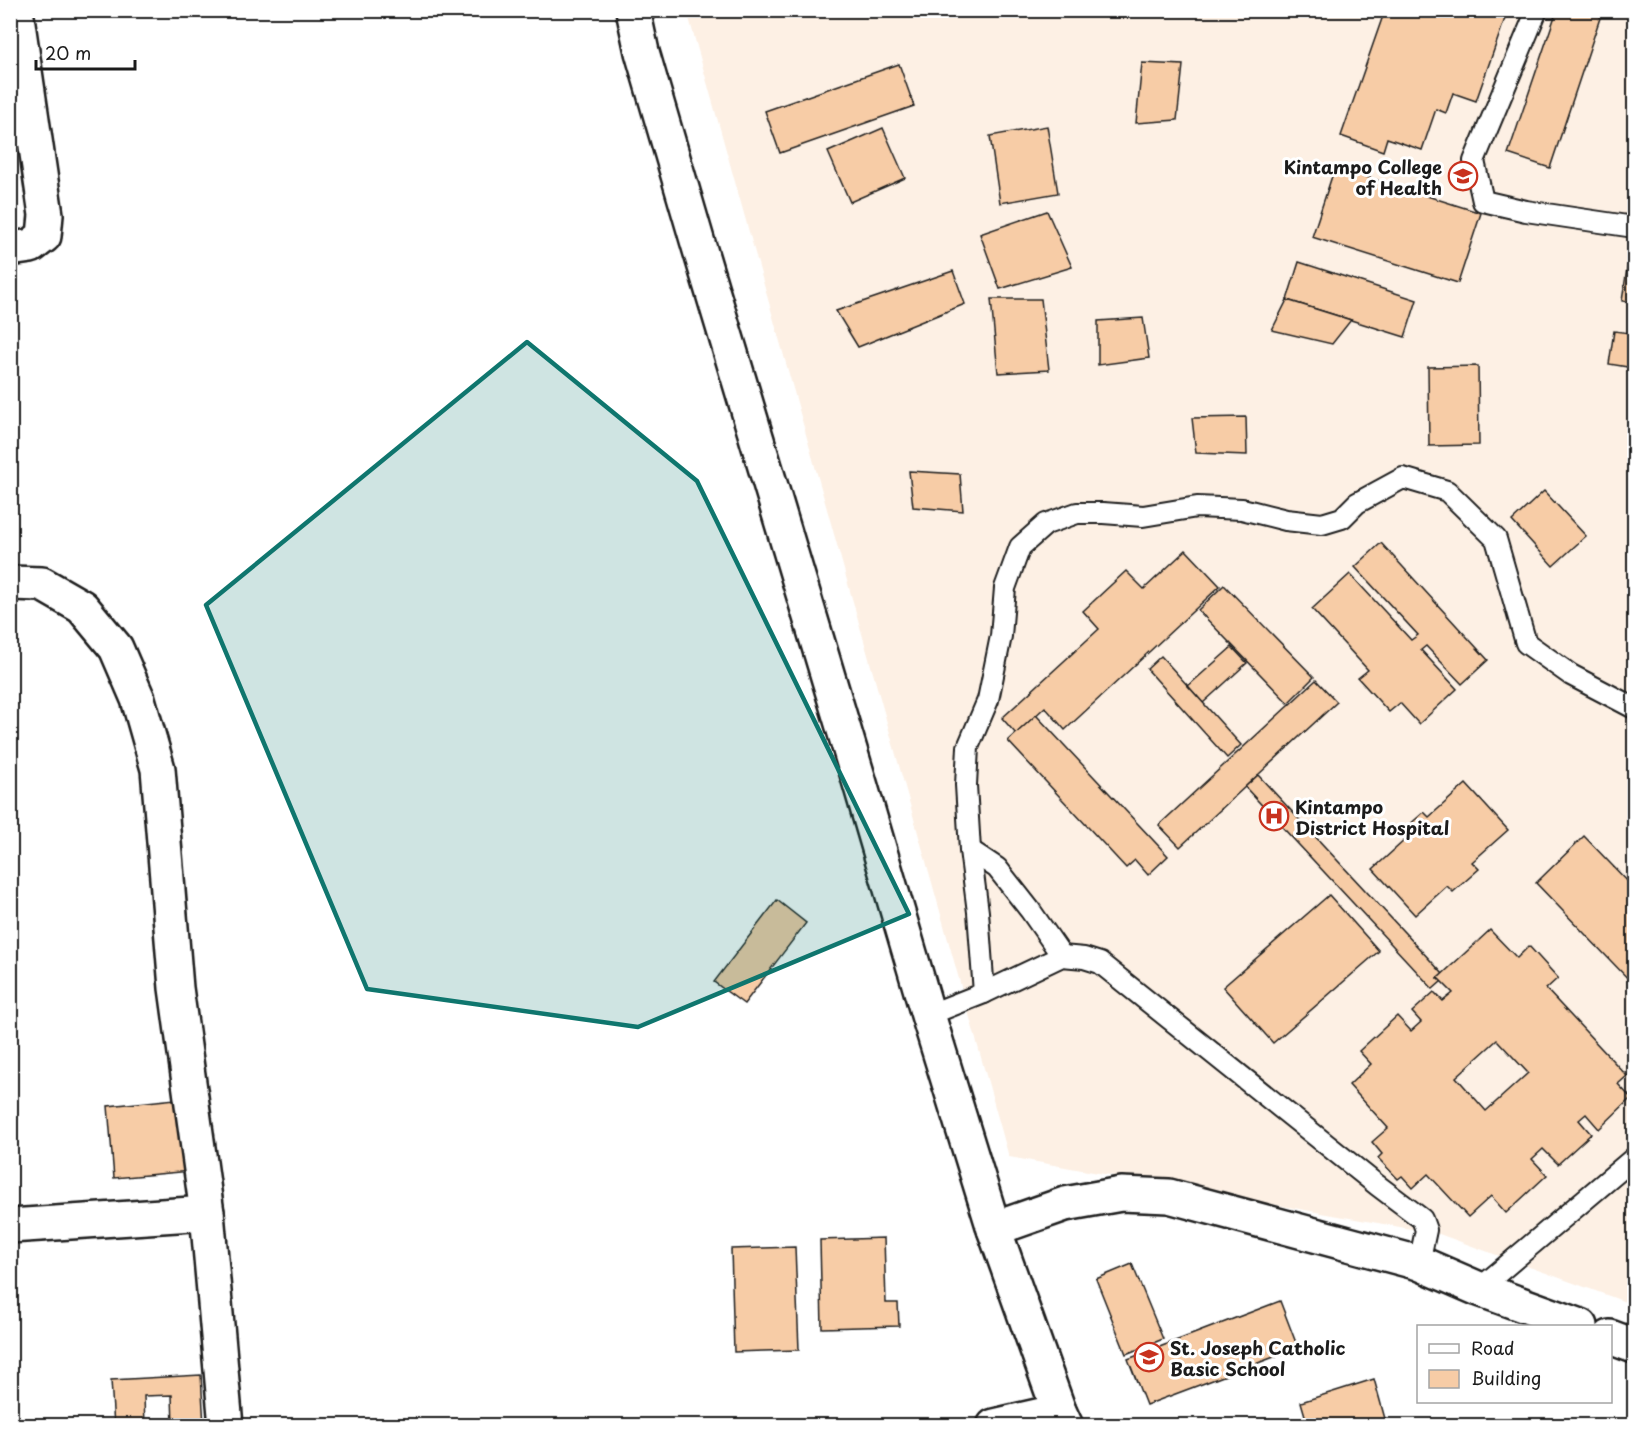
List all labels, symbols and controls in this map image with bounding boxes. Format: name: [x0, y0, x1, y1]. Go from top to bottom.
scale bar: [36, 33, 135, 71]
text: 20 m: [45, 39, 91, 66]
place label: Kintampo College of Health: [1284, 153, 1442, 201]
school or university icon: Kintampo College of Health: [1447, 160, 1479, 192]
place label: Kintampo District Hospital: [1295, 793, 1449, 841]
hospital icon: Kintampo District Hospital: [1258, 800, 1290, 832]
legend: [1417, 1325, 1612, 1403]
place label: St. Joseph Catholic Basic School: [1170, 1334, 1345, 1382]
text: Road: [1471, 1334, 1515, 1361]
school or university icon: St. Joseph Catholic Basic School: [1133, 1341, 1165, 1373]
text: Building: [1471, 1364, 1541, 1391]

